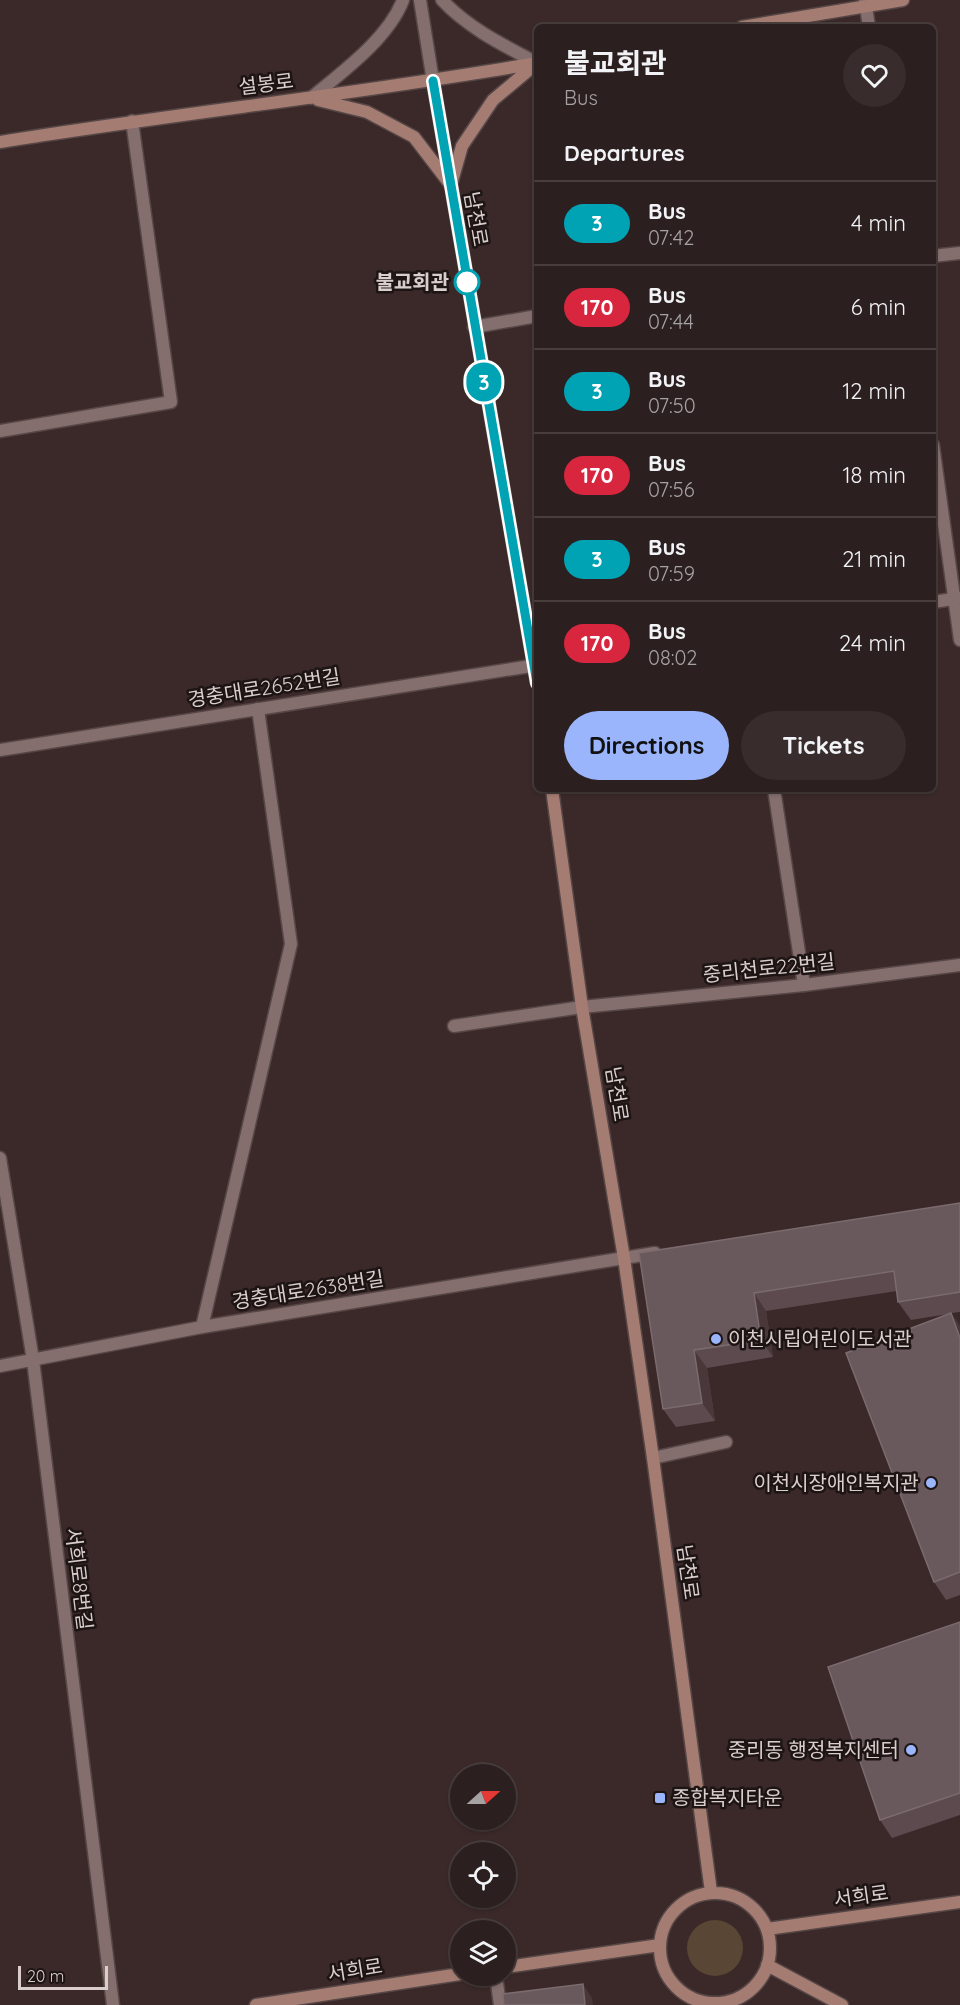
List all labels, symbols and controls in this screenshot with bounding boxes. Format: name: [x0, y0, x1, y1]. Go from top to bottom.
button: heart: [843, 44, 906, 107]
text: 불교회관: [564, 45, 667, 80]
street label: 설봉로: [237, 68, 295, 99]
text: Bus: [564, 85, 598, 110]
text: Departures: [564, 139, 685, 167]
street label: 남천로: [459, 190, 494, 248]
text: Bus: [648, 197, 686, 225]
text: 4 min: [851, 209, 906, 237]
text: 3: [591, 210, 603, 236]
text: 07:42: [648, 225, 694, 250]
place label: 불교회관: [375, 269, 450, 294]
marker: 불교회관: [454, 269, 480, 295]
text: Bus: [648, 281, 686, 309]
text: 6 min: [851, 293, 906, 321]
text: 170: [581, 294, 613, 320]
text: 07:44: [648, 309, 694, 334]
line badge: 3: [464, 362, 504, 401]
text: Bus: [648, 365, 686, 393]
text: 3: [478, 369, 490, 395]
text: 12 min: [842, 377, 906, 405]
text: 3: [591, 378, 603, 404]
text: 07:50: [648, 393, 696, 418]
text: Bus: [648, 449, 686, 477]
text: 18 min: [842, 461, 906, 489]
text: 170: [581, 462, 613, 488]
text: 07:56: [648, 477, 694, 502]
text: Bus: [648, 533, 686, 561]
text: 21 min: [842, 545, 906, 573]
text: 3: [591, 546, 603, 572]
text: 07:59: [648, 561, 695, 586]
text: Bus: [648, 617, 686, 645]
text: 24 min: [839, 629, 906, 657]
text: 170: [581, 630, 613, 656]
text: 08:02: [648, 645, 697, 670]
street label: 경충대로2652번길: [186, 663, 342, 712]
button: Directions: [564, 711, 729, 780]
button: Tickets: [741, 711, 906, 780]
street label: 중리천로22번길: [702, 948, 836, 987]
street label: 남천로: [601, 1065, 634, 1123]
street label: 경충대로2638번길: [230, 1265, 386, 1314]
place label: 이천시립어린이도서관: [728, 1326, 912, 1351]
marker: 이천시립어린이도서관: [709, 1332, 723, 1346]
place label: 이천시장애인복지관: [753, 1470, 919, 1495]
marker: 이천시장애인복지관: [924, 1476, 938, 1490]
street label: 서희로8번길: [61, 1526, 98, 1631]
street label: 남천로: [672, 1543, 705, 1601]
place label: 중리동 행정복지센터: [728, 1737, 899, 1762]
marker: 중리동 행정복지센터: [904, 1743, 918, 1757]
north arrow: [450, 1764, 516, 1830]
map controls: [450, 1764, 516, 1986]
place label: 종합복지타운: [672, 1785, 782, 1810]
marker: 종합복지타운: [653, 1791, 667, 1805]
button: locate: [450, 1842, 516, 1908]
street label: 서희로: [832, 1879, 890, 1912]
button: layers: [450, 1920, 516, 1986]
street label: 서희로: [326, 1953, 384, 1986]
scale bar: [18, 1963, 108, 1990]
text: 20 m: [27, 1966, 64, 1986]

